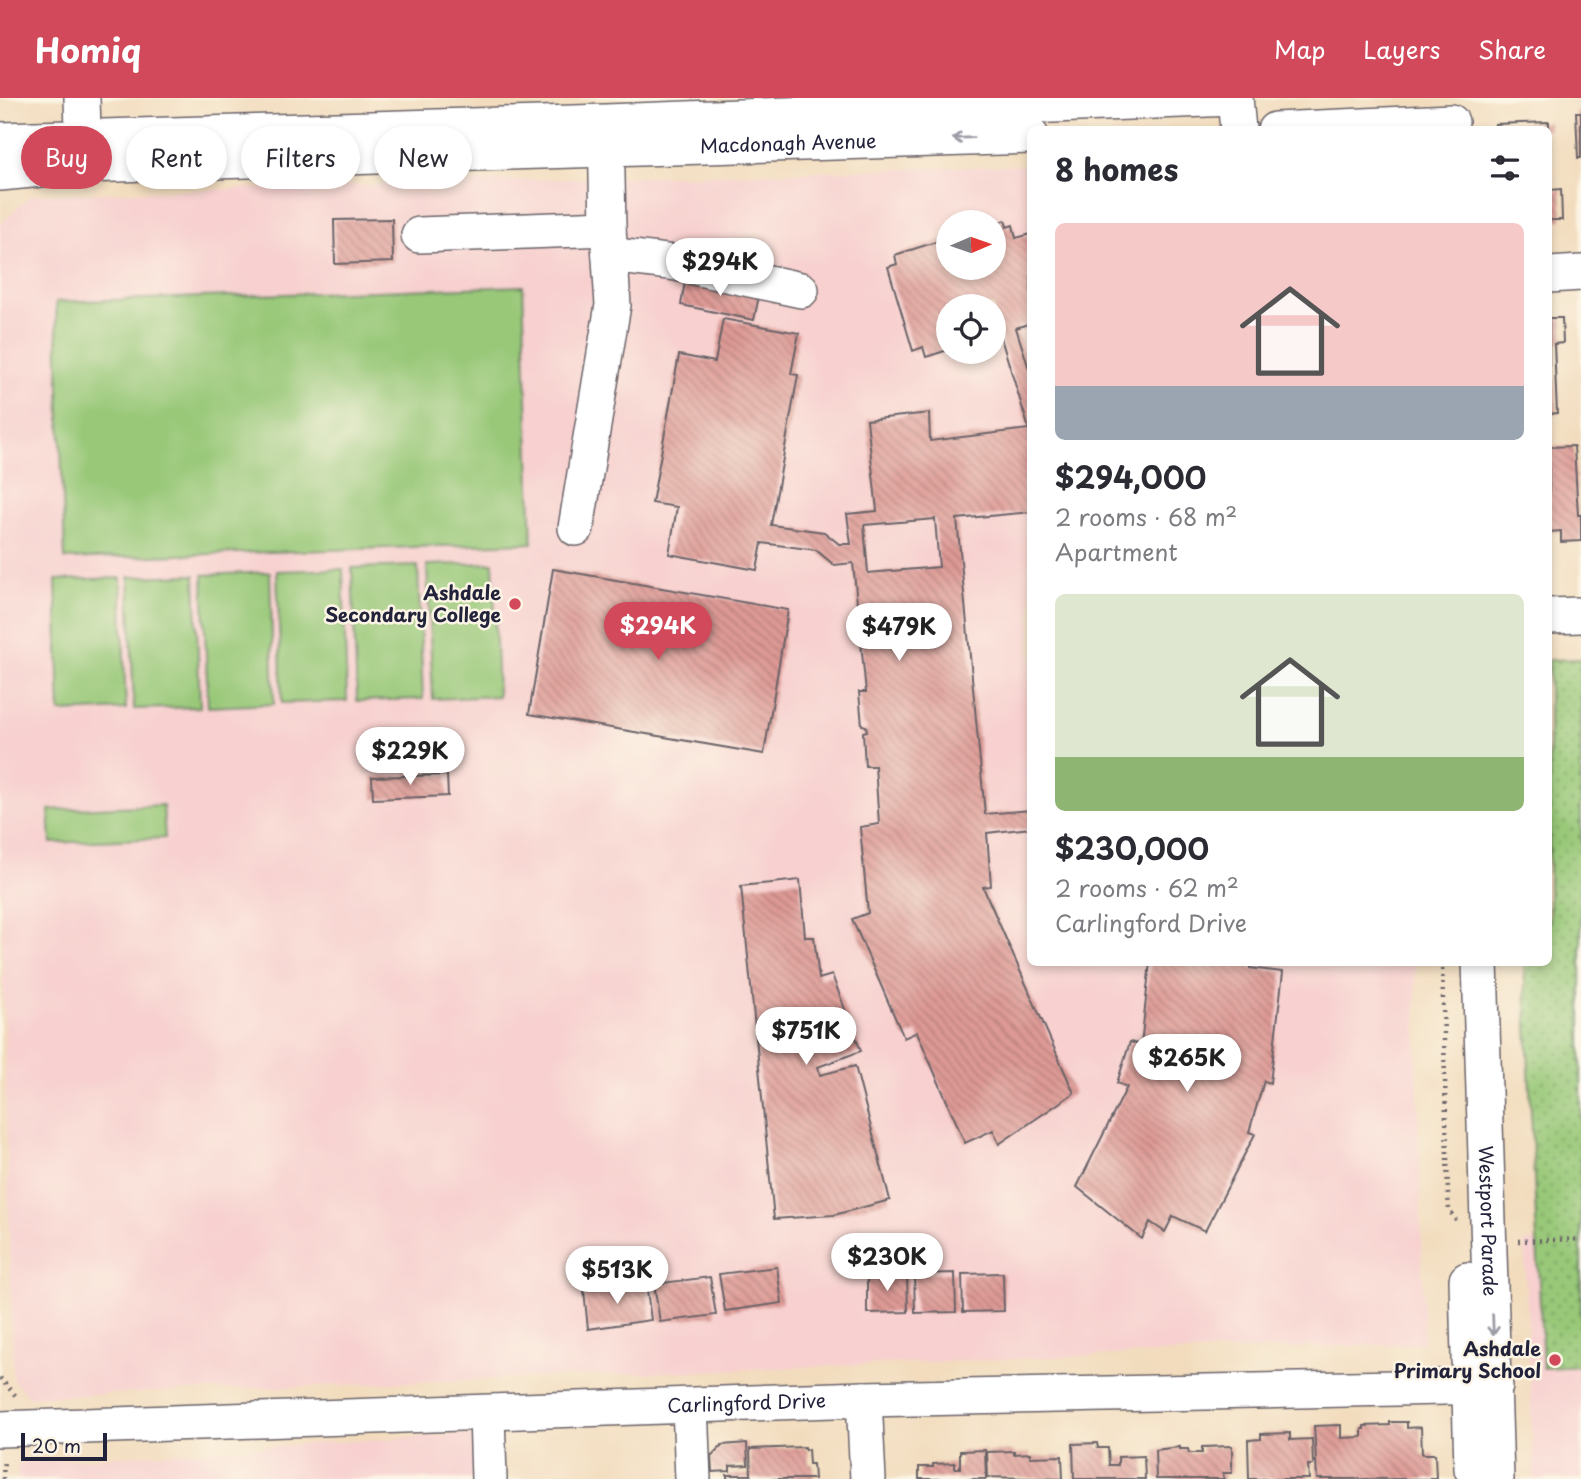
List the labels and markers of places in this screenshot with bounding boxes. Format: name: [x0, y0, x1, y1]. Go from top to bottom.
pin: $294K: [671, 238, 769, 298]
place label: Ashdale Secondary College: [325, 578, 501, 628]
marker: Ashdale Secondary College: [507, 596, 523, 612]
pin: $294K: [609, 602, 707, 662]
pin: $479K: [850, 603, 948, 663]
pin: $229K: [361, 728, 459, 787]
pin: $751K: [757, 1007, 855, 1067]
pin: $265K: [1138, 1034, 1236, 1094]
pin: $230K: [838, 1234, 936, 1293]
pin: $513K: [568, 1246, 666, 1306]
place label: Ashdale Primary School: [1394, 1334, 1541, 1384]
marker: Ashdale Primary School: [1547, 1352, 1563, 1368]

